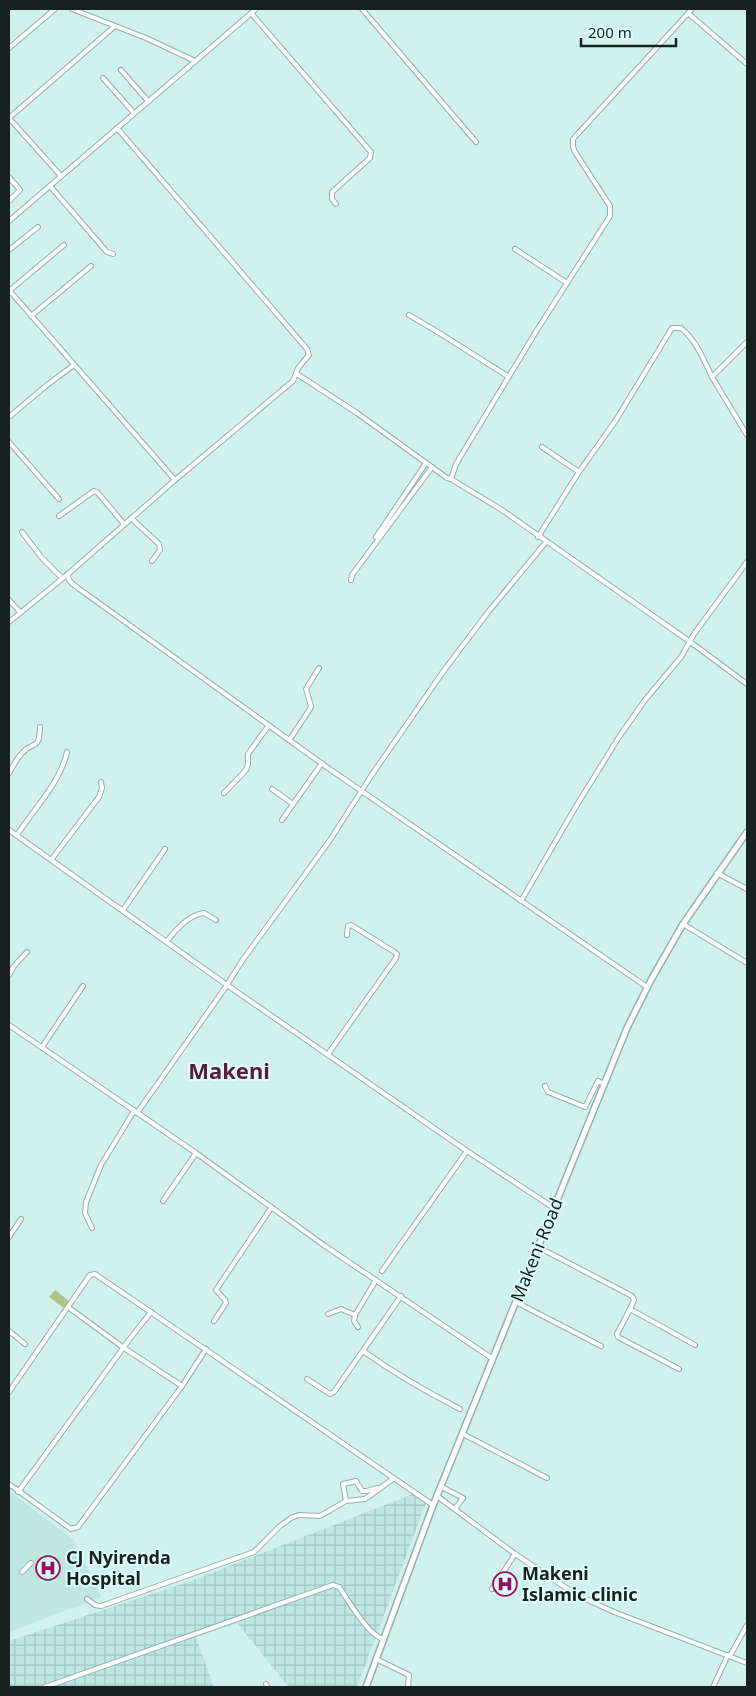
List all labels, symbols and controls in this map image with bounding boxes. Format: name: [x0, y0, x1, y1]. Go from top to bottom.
scale bar: [581, 15, 676, 47]
text: 200 m: [588, 22, 632, 42]
district label: Makeni: [188, 1055, 270, 1085]
street label: Makeni Road: [504, 1194, 568, 1305]
place label: CJ Nyirenda Hospital: [66, 1545, 171, 1590]
hospital icon: CJ Nyirenda Hospital: [35, 1555, 61, 1581]
place label: Makeni Islamic clinic: [522, 1561, 638, 1606]
hospital icon: Makeni Islamic clinic: [492, 1571, 518, 1597]

